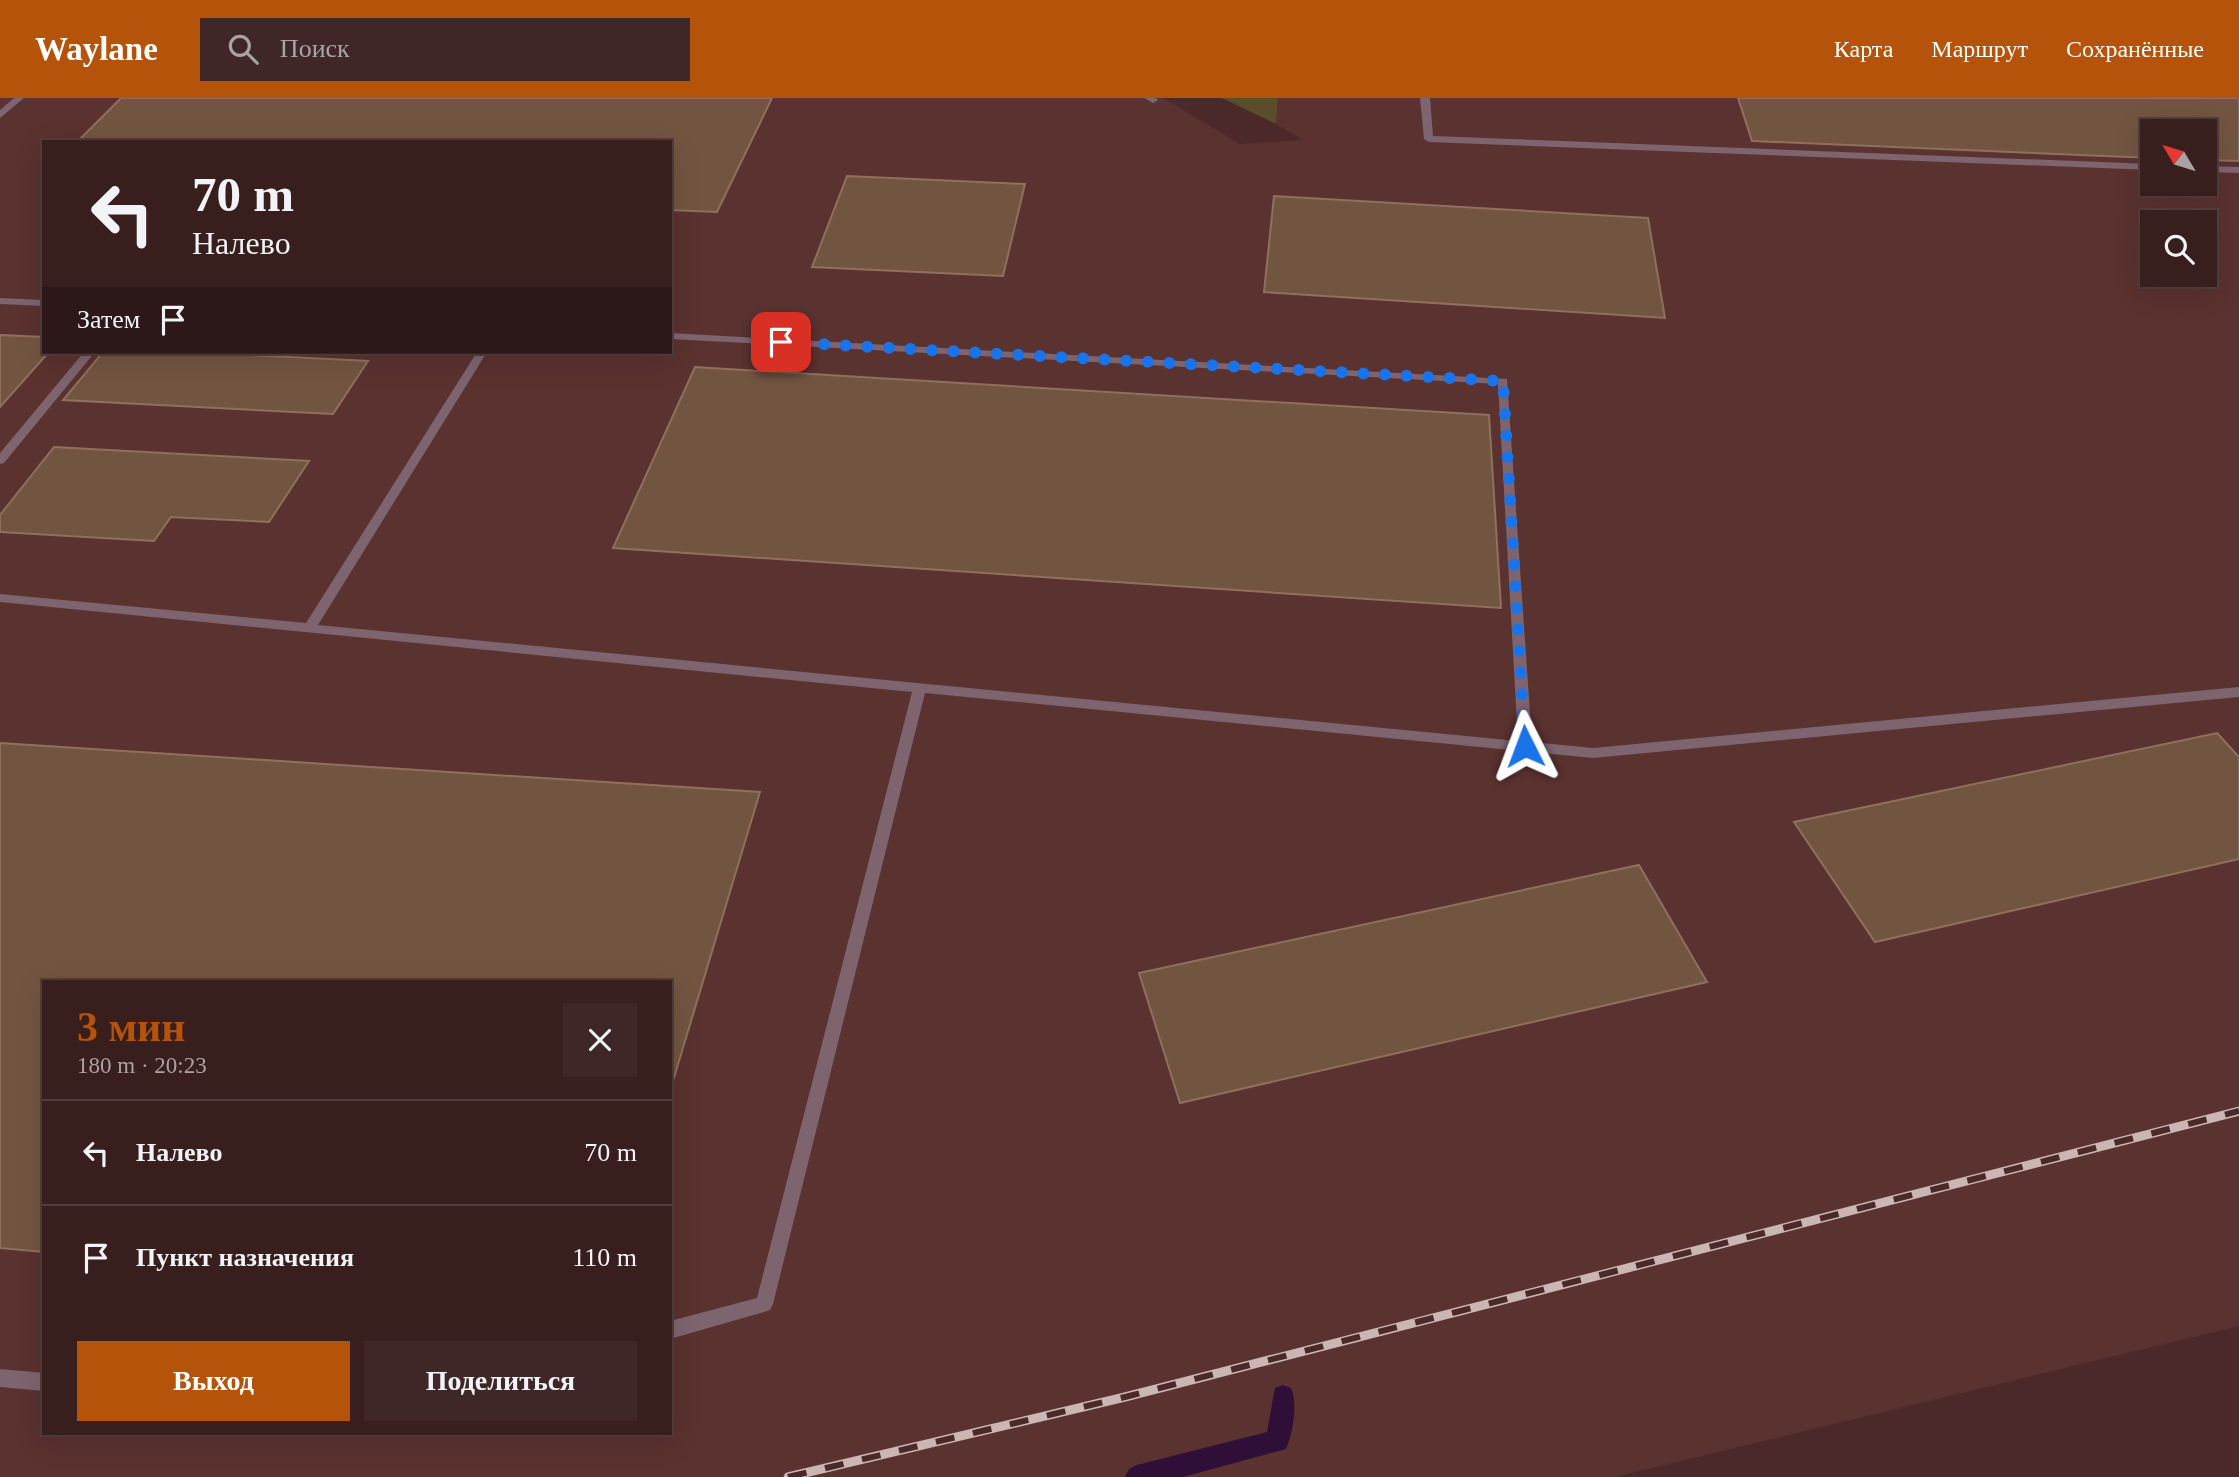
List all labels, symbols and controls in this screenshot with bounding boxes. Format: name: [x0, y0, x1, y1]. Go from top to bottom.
search box: [200, 18, 690, 81]
icon: search: [224, 30, 262, 68]
text: Waylane: [35, 31, 158, 67]
text: Поиск: [280, 34, 350, 63]
text: Карта: [1834, 36, 1893, 62]
text: Маршрут: [1931, 36, 2028, 62]
text: Сохранённые: [2066, 36, 2204, 62]
north arrow: [2140, 119, 2217, 196]
map controls: [2140, 119, 2217, 287]
text: 70 m: [192, 167, 294, 222]
icon: left: [77, 168, 168, 259]
button: search: [2140, 210, 2217, 287]
text: Налево: [192, 225, 291, 261]
icon: arrive: [154, 301, 192, 339]
text: Затем: [77, 305, 140, 334]
pin: [751, 312, 811, 372]
icon: arrive: [762, 323, 800, 361]
position arrow: [1488, 709, 1562, 783]
button: close: [563, 1003, 637, 1077]
text: 3 мин: [77, 1004, 186, 1050]
text: 180 m · 20:23: [77, 1053, 207, 1078]
icon: left: [77, 1134, 115, 1172]
text: Налево: [136, 1138, 222, 1167]
text: 70 m: [584, 1138, 637, 1167]
icon: arrive: [77, 1239, 115, 1277]
text: Пункт назначения: [136, 1243, 354, 1272]
text: 110 m: [572, 1243, 637, 1272]
button: Выход: [77, 1341, 350, 1421]
button: Поделиться: [364, 1341, 637, 1421]

